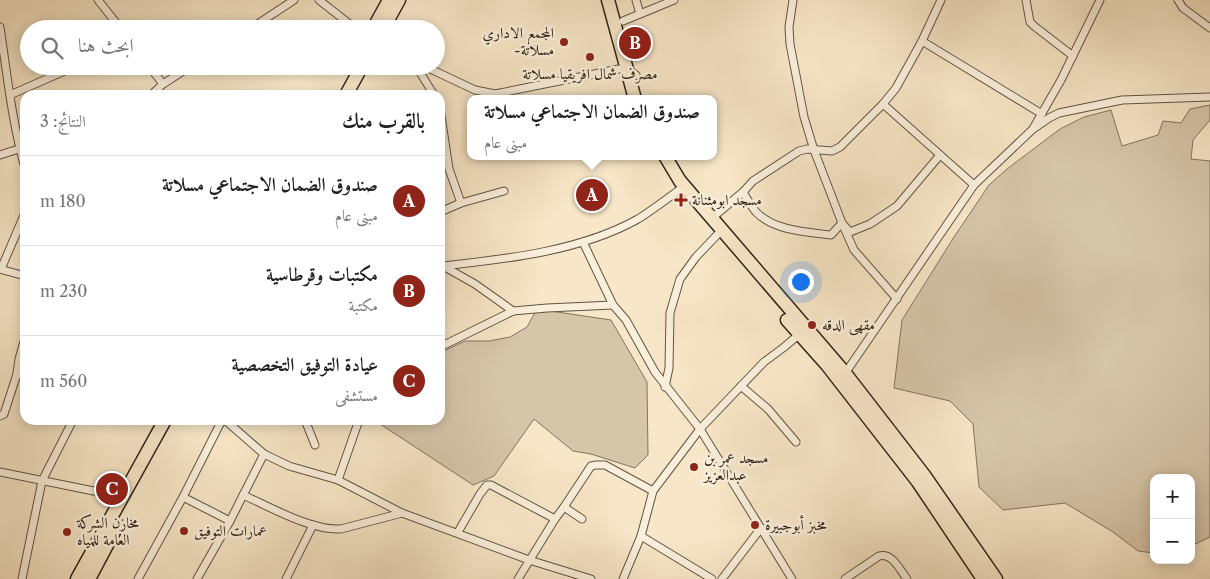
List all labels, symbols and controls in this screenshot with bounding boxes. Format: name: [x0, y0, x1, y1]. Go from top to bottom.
search box: [20, 20, 445, 75]
place label: المجمع الاداري -مسلاتة: [483, 23, 554, 59]
pin: B: [619, 24, 651, 62]
icon: search: [38, 34, 66, 62]
text: ابحث هنا: [78, 34, 134, 57]
marker: المجمع الاداري -مسلاتة: [558, 36, 570, 48]
marker: مصرف شمال افريقيا مسلاتة: [584, 51, 596, 63]
place label: مصرف شمال افريقيا مسلاتة: [523, 64, 658, 84]
popup: [467, 95, 717, 160]
text: صندوق الضمان الاجتماعي مسلاتة: [484, 100, 700, 123]
text: بالقرب منك: [342, 108, 425, 133]
text: النتائج: 3: [40, 111, 86, 131]
text: مبنى عام: [484, 132, 527, 152]
text: صندوق الضمان الاجتماعي مسلاتة: [162, 173, 378, 196]
pin: A: [576, 176, 608, 214]
place label: مسجد ابومثنانة: [692, 190, 762, 209]
text: 180 m: [40, 191, 86, 211]
text: A: [403, 191, 415, 211]
marker: مسجد ابومثنانة: [674, 193, 688, 207]
text: مبنى عام: [335, 205, 378, 225]
text: مكتبات وقرطاسية: [266, 263, 378, 286]
your location: [788, 269, 814, 295]
text: 230 m: [40, 281, 87, 301]
text: B: [403, 281, 415, 301]
text: مكتبة: [348, 295, 378, 315]
place label: مقهى الدقه: [822, 315, 875, 336]
marker: مقهى الدقه: [806, 319, 818, 331]
text: عيادة التوفيق التخصصية: [232, 353, 378, 376]
text: 560 m: [40, 371, 87, 391]
text: C: [403, 371, 415, 391]
text: مستشفى: [335, 385, 378, 405]
place label: مسجد عمر بن عبدالعزيز: [702, 448, 768, 485]
marker: مسجد عمر بن عبدالعزيز: [688, 461, 700, 473]
pin: C: [96, 470, 128, 508]
map controls: [1150, 474, 1195, 564]
button: +: [1150, 474, 1195, 519]
place label: مخازن الشركة العامة للمياه: [76, 513, 139, 549]
place label: مخبز أبوجبيرة: [765, 514, 826, 534]
marker: مخبز أبوجبيرة: [749, 519, 761, 531]
button: −: [1150, 519, 1195, 564]
place label: عمارات التوفيق: [194, 521, 267, 540]
marker: عمارات التوفيق: [178, 525, 190, 537]
marker: مخازن الشركة العامة للمياه: [61, 526, 73, 538]

